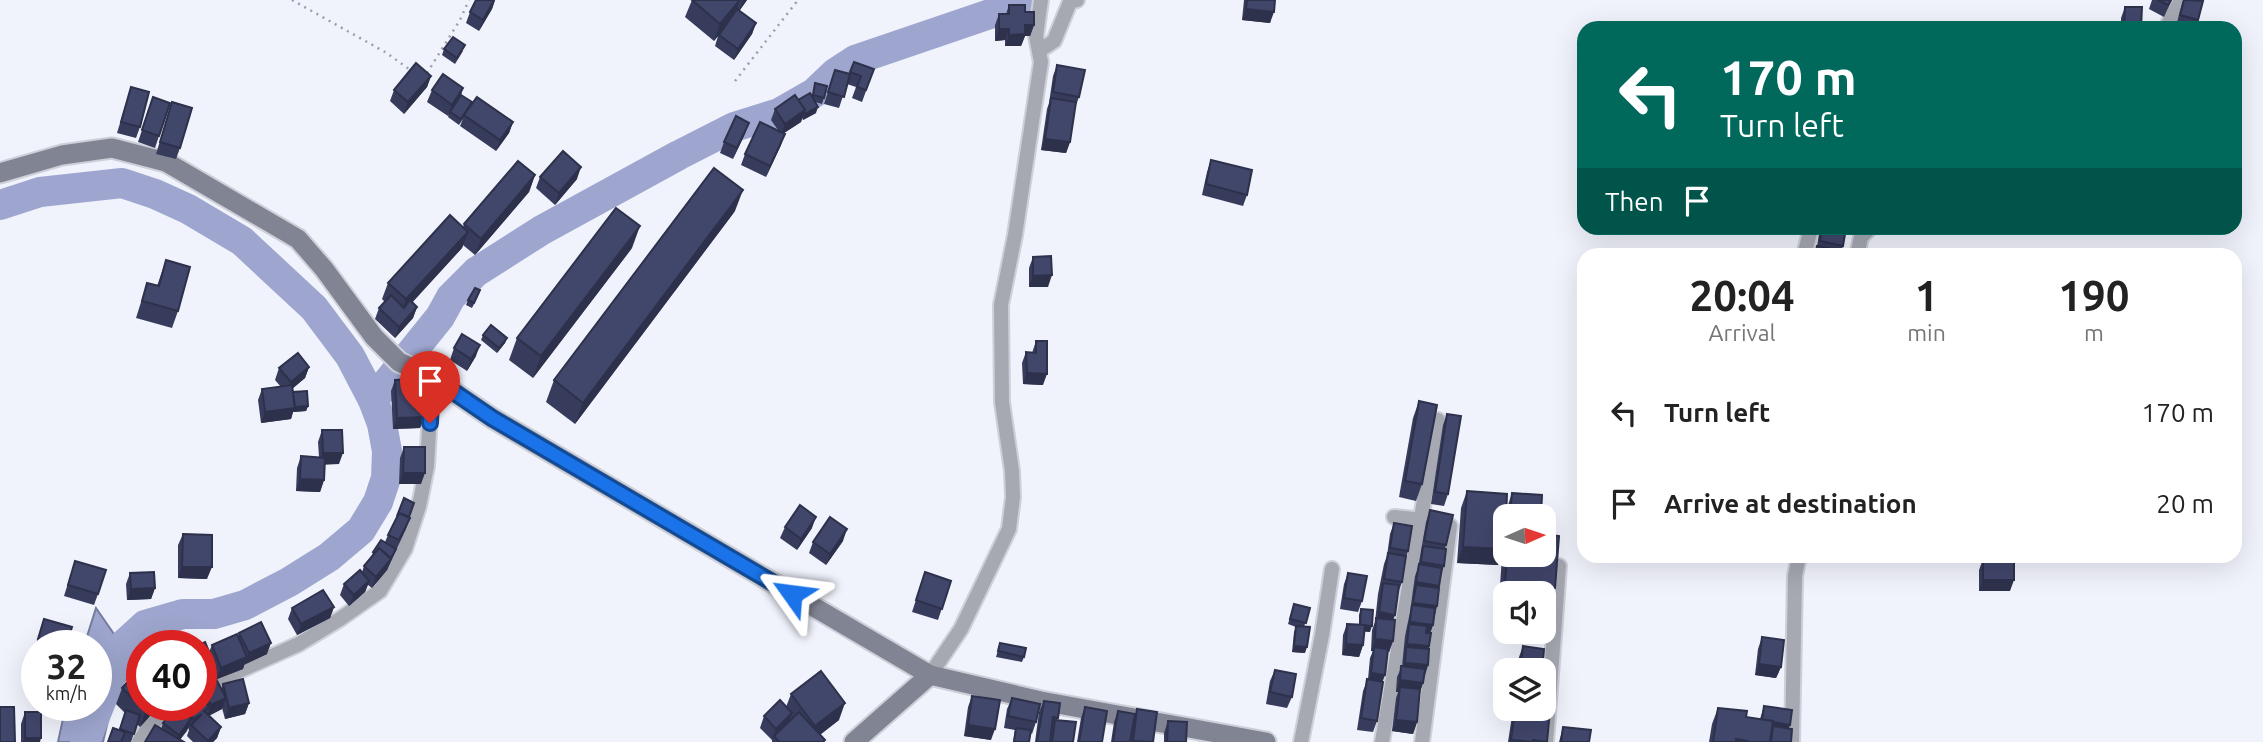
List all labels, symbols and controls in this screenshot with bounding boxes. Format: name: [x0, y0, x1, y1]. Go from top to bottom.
icon: left: [1605, 49, 1696, 140]
text: 170 m: [1720, 49, 1857, 104]
text: Turn left: [1720, 107, 1844, 143]
icon: arrive: [1678, 182, 1716, 220]
text: Then: [1605, 187, 1664, 216]
text: 20:04: [1690, 272, 1795, 319]
text: 1: [1915, 272, 1938, 319]
text: 190: [2058, 272, 2129, 319]
text: Arrival: [1709, 320, 1776, 345]
text: min: [1907, 320, 1946, 345]
text: m: [2084, 320, 2104, 345]
pin: [400, 351, 460, 423]
icon: arrive: [411, 362, 449, 400]
icon: left: [1605, 394, 1643, 432]
text: Turn left: [1664, 398, 1770, 427]
text: 170 m: [2142, 398, 2214, 427]
icon: arrive: [1605, 485, 1643, 523]
text: Arrive at destination: [1664, 489, 1917, 518]
text: 20 m: [2156, 489, 2214, 518]
north arrow: [1493, 504, 1556, 567]
map controls: [1493, 504, 1556, 721]
position arrow: [755, 557, 829, 631]
button: sound: [1493, 581, 1556, 644]
speed limit sign: 40: [126, 630, 217, 721]
text: 32: [47, 646, 86, 686]
button: layers: [1493, 658, 1556, 721]
text: km/h: [46, 683, 87, 703]

